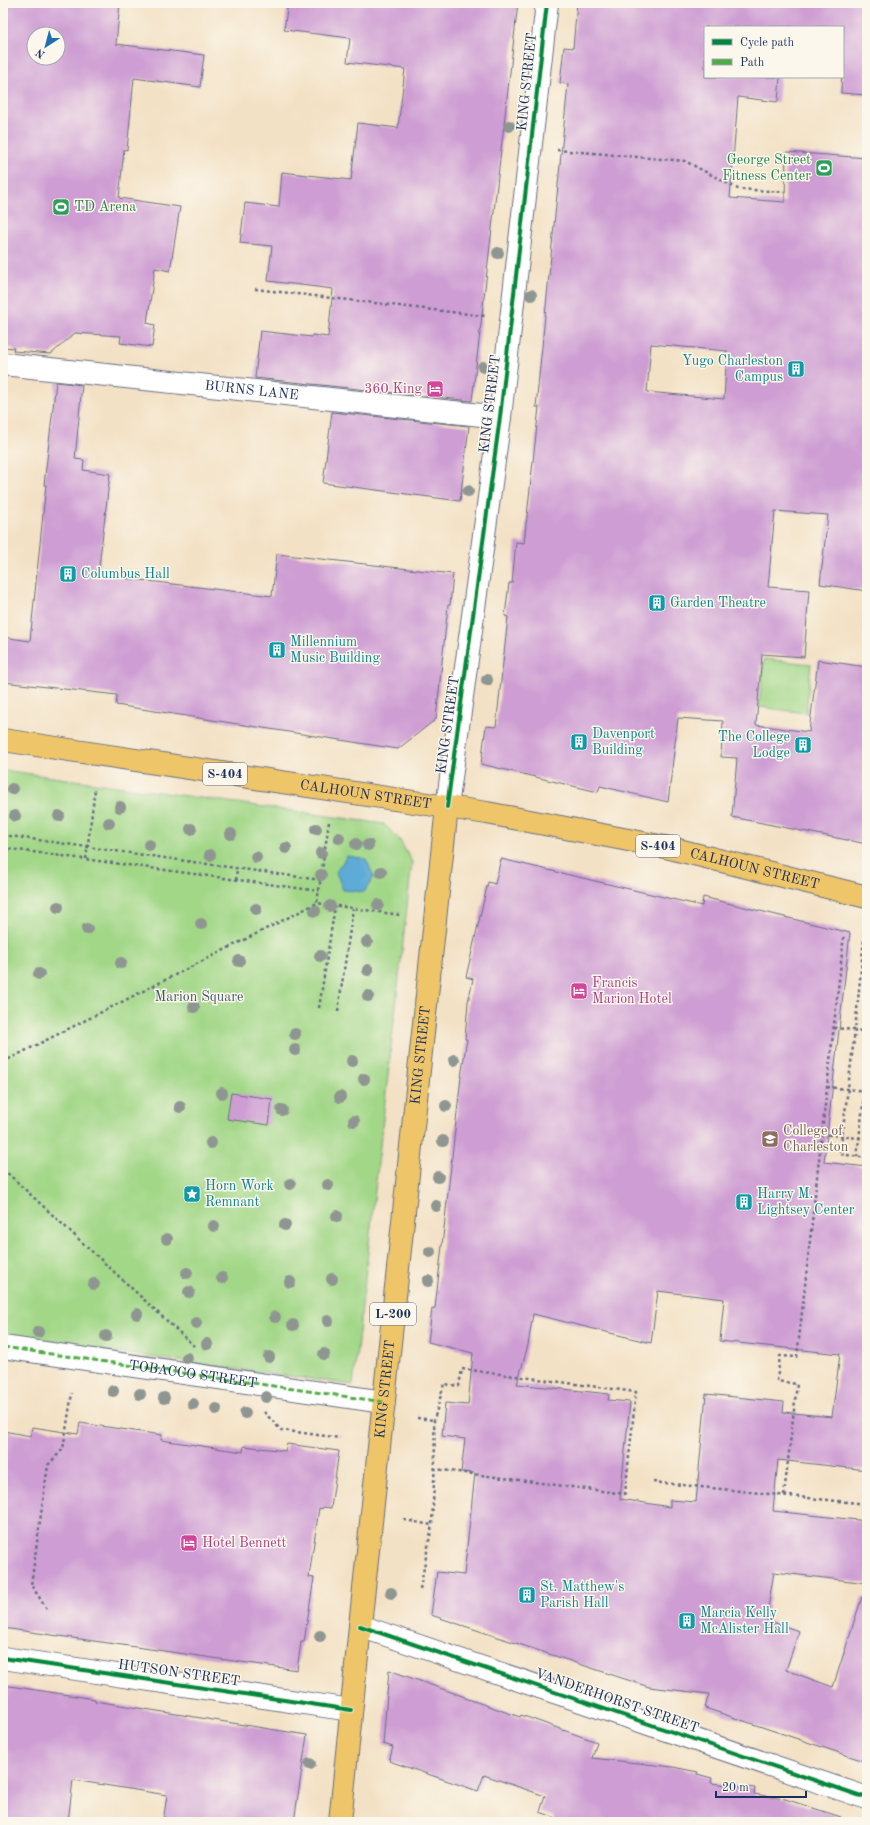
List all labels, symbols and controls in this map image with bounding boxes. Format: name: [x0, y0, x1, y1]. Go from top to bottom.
north arrow: [26, 26, 66, 66]
legend: [704, 26, 844, 78]
street label: KING STREET: [515, 32, 539, 132]
text: Cycle path: [740, 37, 795, 49]
text: N: [34, 46, 48, 60]
text: Path: [740, 57, 765, 69]
place label: George Street Fitness Center: [722, 153, 811, 183]
sports icon: George Street Fitness Center: [814, 158, 834, 178]
sports icon: TD Arena: [51, 197, 71, 217]
place label: TD Arena: [74, 200, 136, 214]
street label: KING STREET: [477, 354, 503, 454]
place label: Yugo Charleston Campus: [682, 354, 783, 384]
building icon: Yugo Charleston Campus: [786, 359, 806, 379]
street label: BURNS LANE: [204, 379, 299, 402]
hotel icon: 360 King: [425, 379, 445, 399]
place label: 360 King: [364, 382, 422, 396]
building icon: Columbus Hall: [58, 564, 78, 584]
place label: Columbus Hall: [81, 567, 170, 581]
building icon: Garden Theatre: [647, 593, 667, 613]
place label: Garden Theatre: [670, 596, 766, 610]
place label: Millennium Music Building: [290, 635, 380, 665]
building icon: Millennium Music Building: [267, 640, 287, 660]
street label: KING STREET: [434, 675, 462, 775]
place label: Davenport Building: [592, 727, 655, 757]
place label: The College Lodge: [718, 730, 790, 760]
building icon: Davenport Building: [569, 732, 589, 752]
building icon: The College Lodge: [793, 735, 813, 755]
road number: S-404: [203, 763, 247, 785]
street label: CALHOUN STREET: [299, 778, 433, 812]
road number: S-404: [636, 835, 680, 857]
street label: CALHOUN STREET: [688, 846, 821, 892]
place label: Francis Marion Hotel: [592, 976, 672, 1006]
hotel icon: Francis Marion Hotel: [569, 981, 589, 1001]
park label: Marion Square: [155, 990, 243, 1004]
street label: KING STREET: [408, 1005, 433, 1105]
place label: College of Charleston: [783, 1124, 849, 1154]
school or university icon: College of Charleston: [760, 1129, 780, 1149]
place label: Horn Work Remnant: [205, 1179, 274, 1209]
place icon: Horn Work Remnant: [182, 1184, 202, 1204]
place label: Harry M. Lightsey Center: [757, 1187, 855, 1217]
building icon: Harry M. Lightsey Center: [734, 1192, 754, 1212]
road number: L-200: [370, 1303, 416, 1325]
street label: KING STREET: [373, 1339, 397, 1439]
street label: TOBACCO STREET: [128, 1358, 258, 1391]
hotel icon: Hotel Bennett: [179, 1533, 199, 1553]
place label: Hotel Bennett: [202, 1536, 287, 1550]
place label: St. Matthew's Parish Hall: [540, 1580, 624, 1610]
building icon: St. Matthew's Parish Hall: [517, 1585, 537, 1605]
place label: Marcia Kelly McAlister Hall: [700, 1606, 789, 1636]
building icon: Marcia Kelly McAlister Hall: [677, 1611, 697, 1631]
street label: HUTSON STREET: [117, 1657, 241, 1689]
street label: VANDERHORST STREET: [533, 1666, 701, 1736]
scale bar: [716, 1773, 806, 1799]
text: 20 m: [722, 1782, 749, 1794]

